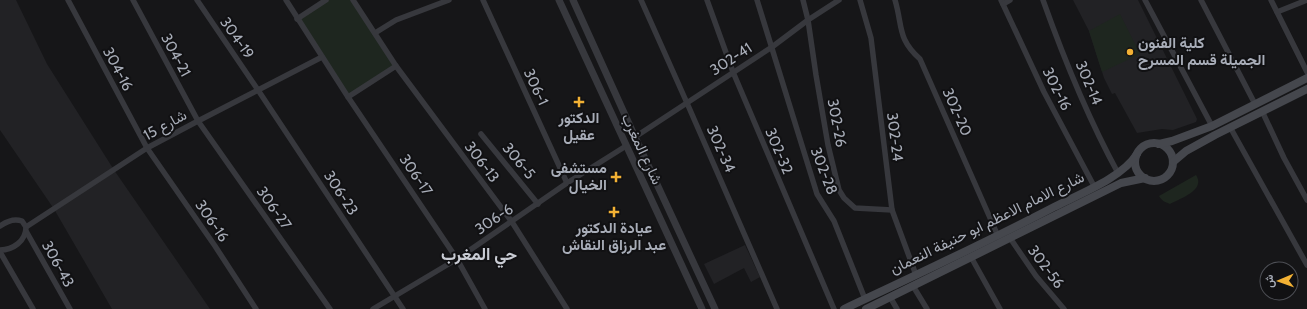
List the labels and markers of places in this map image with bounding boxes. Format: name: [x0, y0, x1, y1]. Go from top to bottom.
place label: كلية الفنون الجميلة قسم المسرح: [1138, 34, 1265, 70]
marker: كلية الفنون الجميلة قسم المسرح: [1125, 47, 1135, 57]
marker: الدكتور عقيل: [573, 96, 585, 108]
place label: الدكتور عقيل: [558, 109, 599, 144]
place label: مستشفى الخيال: [551, 159, 607, 194]
marker: مستشفى الخيال: [610, 171, 622, 183]
marker: عيادة الدكتور عبد الرزاق النقاش: [608, 206, 620, 218]
place label: عيادة الدكتور عبد الرزاق النقاش: [562, 219, 666, 254]

